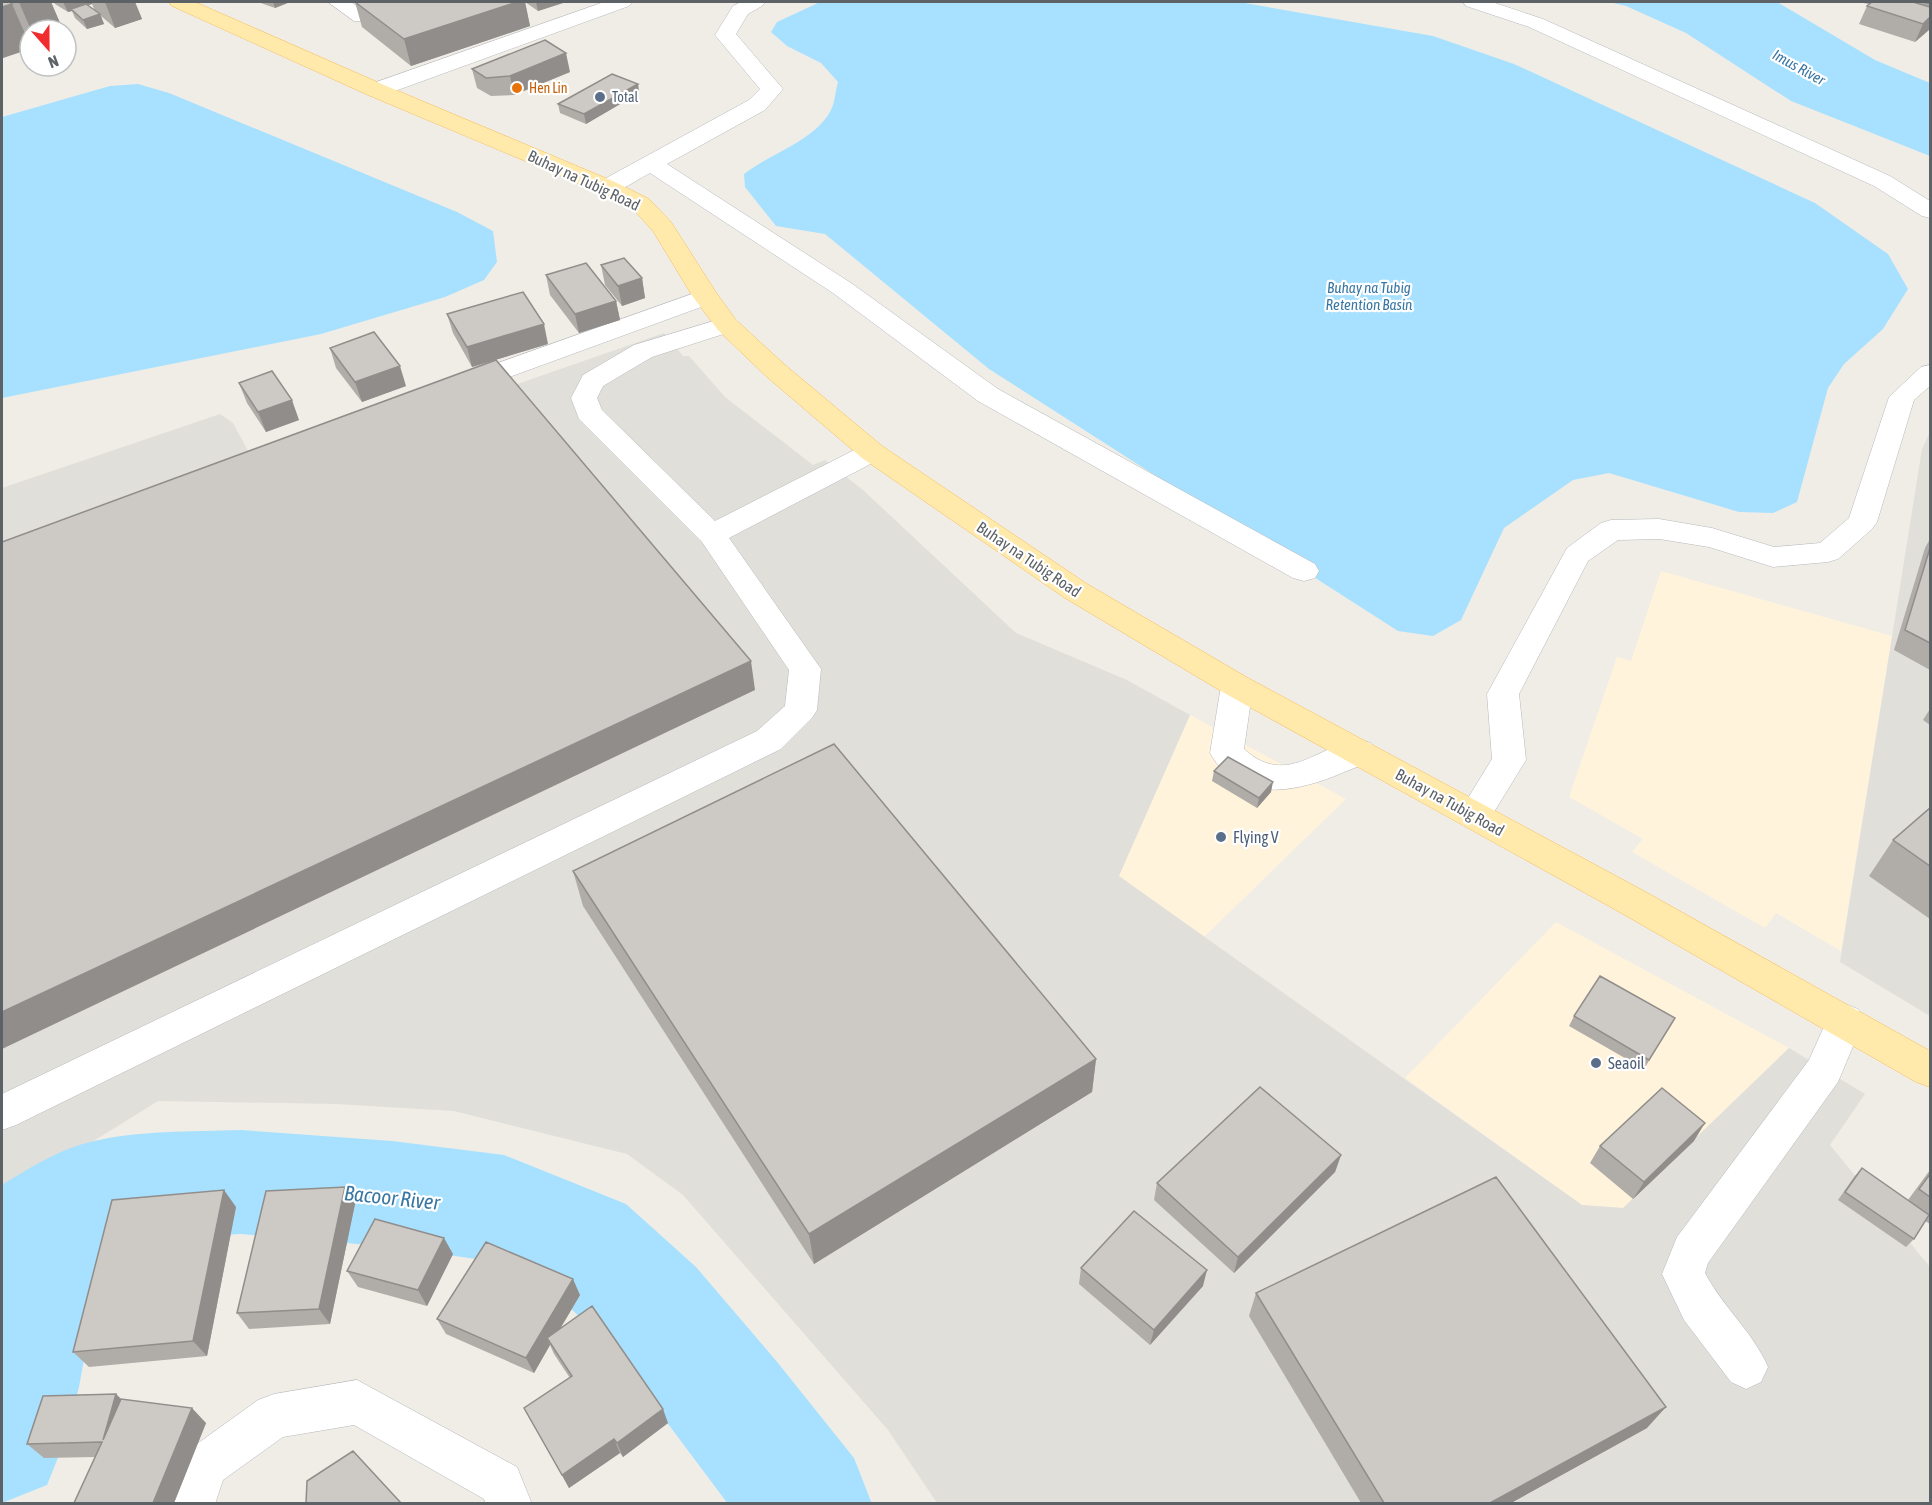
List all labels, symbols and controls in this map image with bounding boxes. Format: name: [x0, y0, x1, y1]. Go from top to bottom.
north arrow: [18, 18, 78, 78]
water label: Imus River: [1770, 46, 1829, 89]
text: N: [46, 52, 61, 72]
place label: Hen Lin: [529, 80, 568, 96]
marker: Hen Lin: [510, 81, 524, 95]
place label: Total: [612, 89, 638, 105]
marker: Total: [593, 90, 607, 104]
street label: Buhay na Tubig Road: [525, 146, 643, 215]
water label: Buhay na Tubig Retention Basin: [1326, 279, 1412, 313]
street label: Buhay na Tubig Road: [973, 518, 1084, 601]
street label: Buhay na Tubig Road: [1392, 765, 1508, 840]
place label: Flying V: [1233, 828, 1279, 847]
marker: Flying V: [1214, 830, 1228, 844]
place label: Seaoil: [1608, 1054, 1646, 1072]
marker: Seaoil: [1589, 1056, 1603, 1070]
water label: Bacoor River: [343, 1180, 442, 1214]

